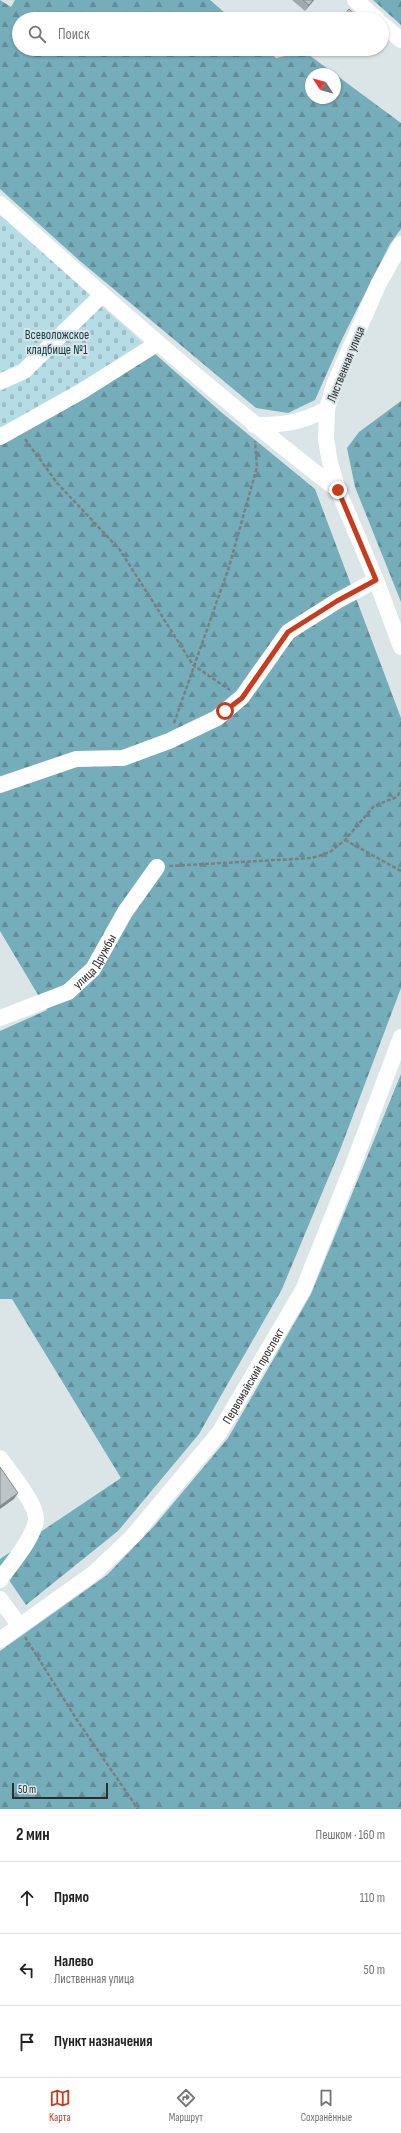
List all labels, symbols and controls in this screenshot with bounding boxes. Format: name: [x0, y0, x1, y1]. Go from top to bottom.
search box: [12, 12, 389, 56]
icon: search: [26, 23, 48, 45]
text: Поиск: [58, 25, 90, 44]
north arrow: [305, 68, 341, 104]
street label: Лиственная улица: [323, 324, 368, 405]
park label: Всеволожское кладбище №1: [25, 327, 89, 358]
route end: [329, 481, 347, 499]
route start: [216, 702, 234, 720]
street label: улица Дружбы: [70, 931, 120, 992]
street label: Первомайский проспект: [219, 1325, 288, 1427]
scale bar: [12, 1781, 108, 1800]
text: 50 m: [18, 1783, 36, 1796]
text: 2 мин: [16, 1825, 50, 1845]
text: Пешком · 160 m: [316, 1827, 385, 1843]
icon: ahead: [16, 1887, 38, 1909]
text: Прямо: [54, 1888, 89, 1907]
text: 110 m: [360, 1890, 385, 1906]
text: Налево: [54, 1952, 94, 1971]
icon: left: [16, 1959, 38, 1981]
text: 50 m: [364, 1962, 385, 1978]
text: Лиственная улица: [54, 1971, 134, 1987]
icon: arrive: [16, 2031, 38, 2053]
text: Пункт назначения: [54, 2032, 152, 2051]
tab: Карта: [49, 2087, 71, 2124]
tab: Маршрут: [169, 2087, 203, 2124]
tab: Сохранённые: [301, 2087, 352, 2124]

